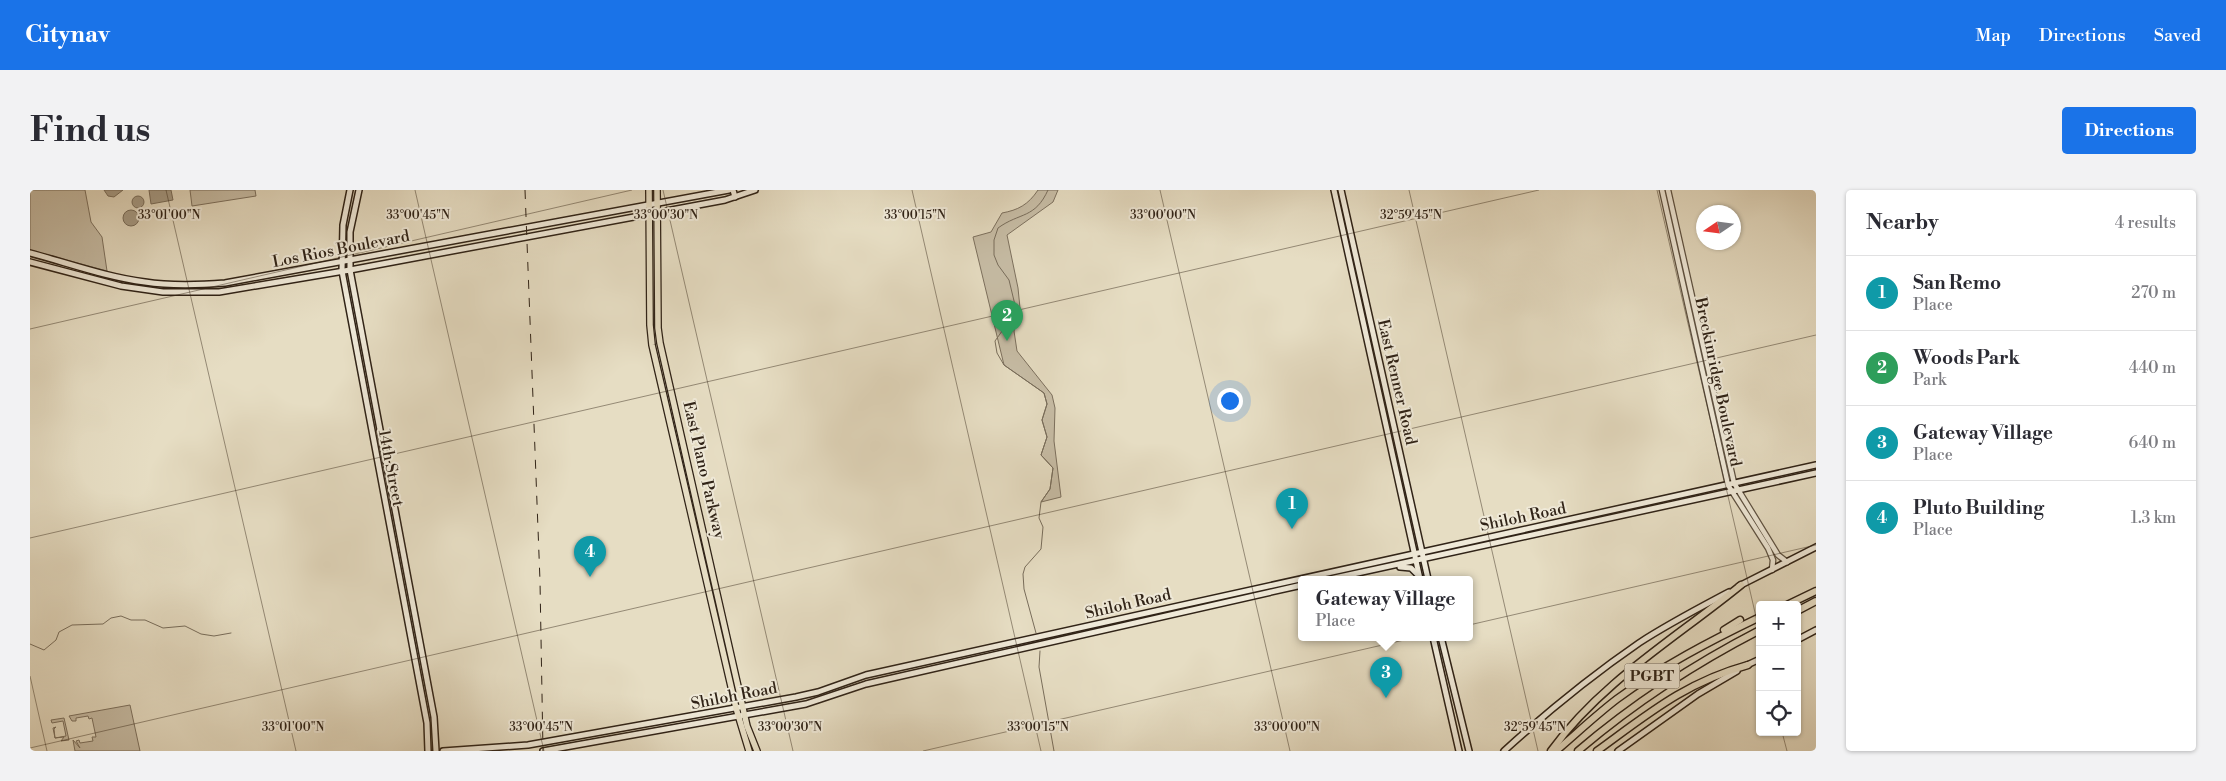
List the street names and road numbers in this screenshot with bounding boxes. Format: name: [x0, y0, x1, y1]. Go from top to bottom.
street label: Los Rios Boulevard: [271, 226, 411, 272]
street label: Breckinridge Boulevard: [1690, 295, 1746, 468]
street label: East Renner Road: [1373, 317, 1421, 447]
street label: East Plano Parkway: [678, 399, 730, 541]
street label: 14th Street: [374, 428, 408, 508]
street label: Shiloh Road: [1478, 498, 1568, 536]
street label: Shiloh Road: [1083, 584, 1173, 624]
road number: PGBT: [1624, 664, 1680, 688]
street label: Shiloh Road: [689, 678, 779, 714]

